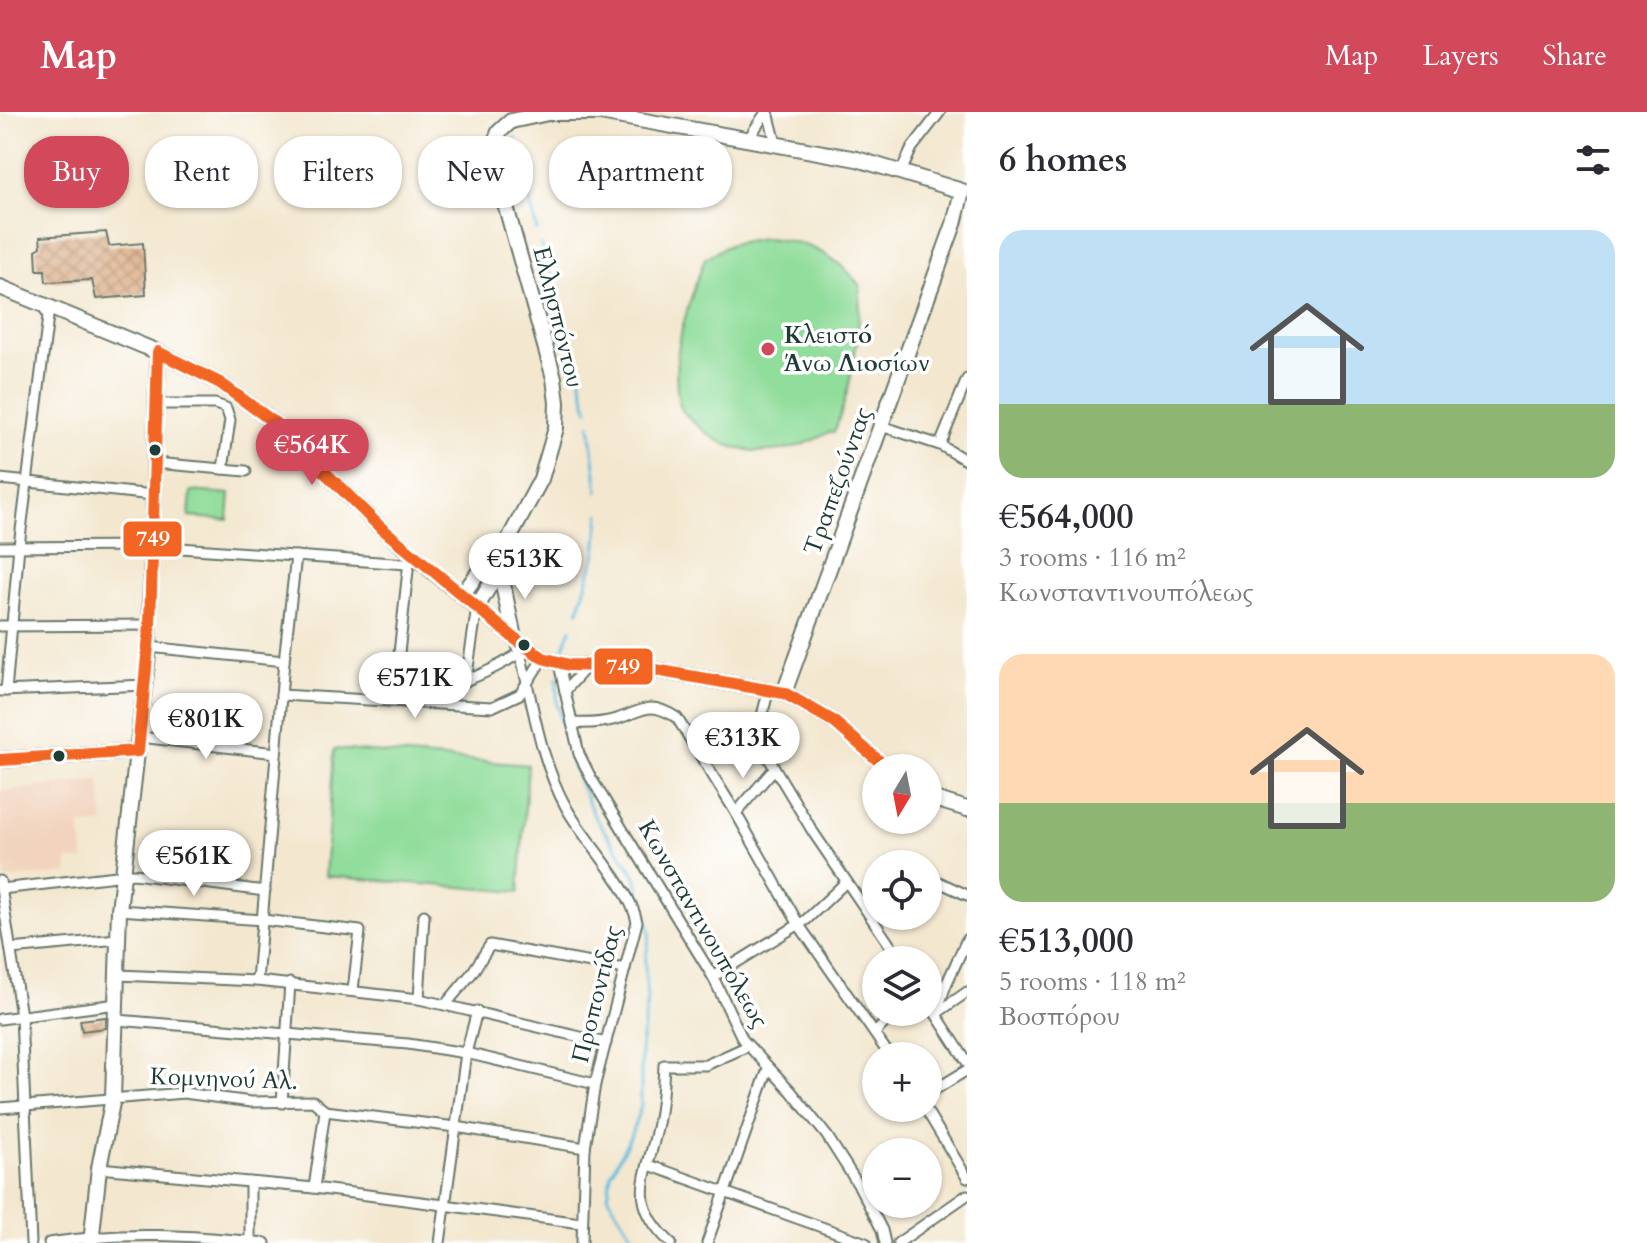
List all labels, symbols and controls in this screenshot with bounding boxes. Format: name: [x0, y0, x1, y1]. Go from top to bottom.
text: Map: [40, 30, 117, 82]
text: Map: [1325, 37, 1378, 75]
text: Layers: [1422, 37, 1499, 75]
text: Share: [1543, 37, 1607, 75]
chip: Buy: [24, 136, 129, 208]
chip: Rent: [145, 136, 258, 208]
chip: Filters: [274, 136, 402, 208]
chip: New: [418, 136, 533, 208]
chip: Apartment: [549, 136, 732, 208]
text: 6 homes: [999, 137, 1127, 183]
icon: filters: [1571, 138, 1615, 182]
street label: Ελλησπόντου: [525, 243, 591, 391]
icon: home: [1235, 282, 1379, 426]
place label: Κλειστό Άνω Λιοσίων: [783, 319, 930, 380]
marker: Κλειστό Άνω Λιοσίων: [759, 340, 777, 358]
street label: Τραπεζούντας: [796, 403, 880, 559]
pin: €564K: [256, 419, 368, 487]
text: €564K: [274, 427, 350, 462]
unlabelled marker: [147, 442, 163, 458]
text: €564,000: [999, 494, 1134, 540]
line badge: 749: [122, 520, 183, 558]
text: 749: [136, 524, 170, 554]
pin: €513K: [469, 533, 581, 601]
text: 3 rooms · 116 m²: [999, 540, 1186, 575]
text: €513K: [487, 541, 563, 576]
text: Κωνσταντινουπόλεως: [999, 575, 1254, 610]
unlabelled marker: [516, 637, 532, 653]
line badge: 749: [593, 647, 654, 686]
pin: €571K: [359, 652, 471, 720]
text: 749: [606, 652, 640, 682]
text: €571K: [377, 660, 453, 695]
pin: €801K: [150, 693, 262, 761]
text: €801K: [168, 701, 244, 736]
icon: home: [1235, 706, 1379, 850]
pin: €313K: [687, 712, 799, 780]
text: €313K: [705, 720, 781, 755]
unlabelled marker: [51, 748, 67, 764]
north arrow: [862, 754, 942, 834]
map controls: [862, 754, 942, 1218]
street label: Κωνσταντινουπόλεως: [630, 814, 776, 1034]
pin: €561K: [138, 830, 250, 898]
text: €561K: [156, 838, 232, 873]
button: locate: [862, 850, 942, 930]
text: €513,000: [999, 918, 1134, 964]
street label: Προποντίδας: [564, 922, 630, 1066]
button: layers: [862, 946, 942, 1026]
text: 5 rooms · 118 m²: [999, 964, 1186, 999]
text: Βοσπόρου: [999, 999, 1120, 1034]
button: +: [862, 1042, 942, 1122]
street label: Κομνηνού Αλ.: [150, 1060, 298, 1098]
button: −: [862, 1138, 942, 1218]

